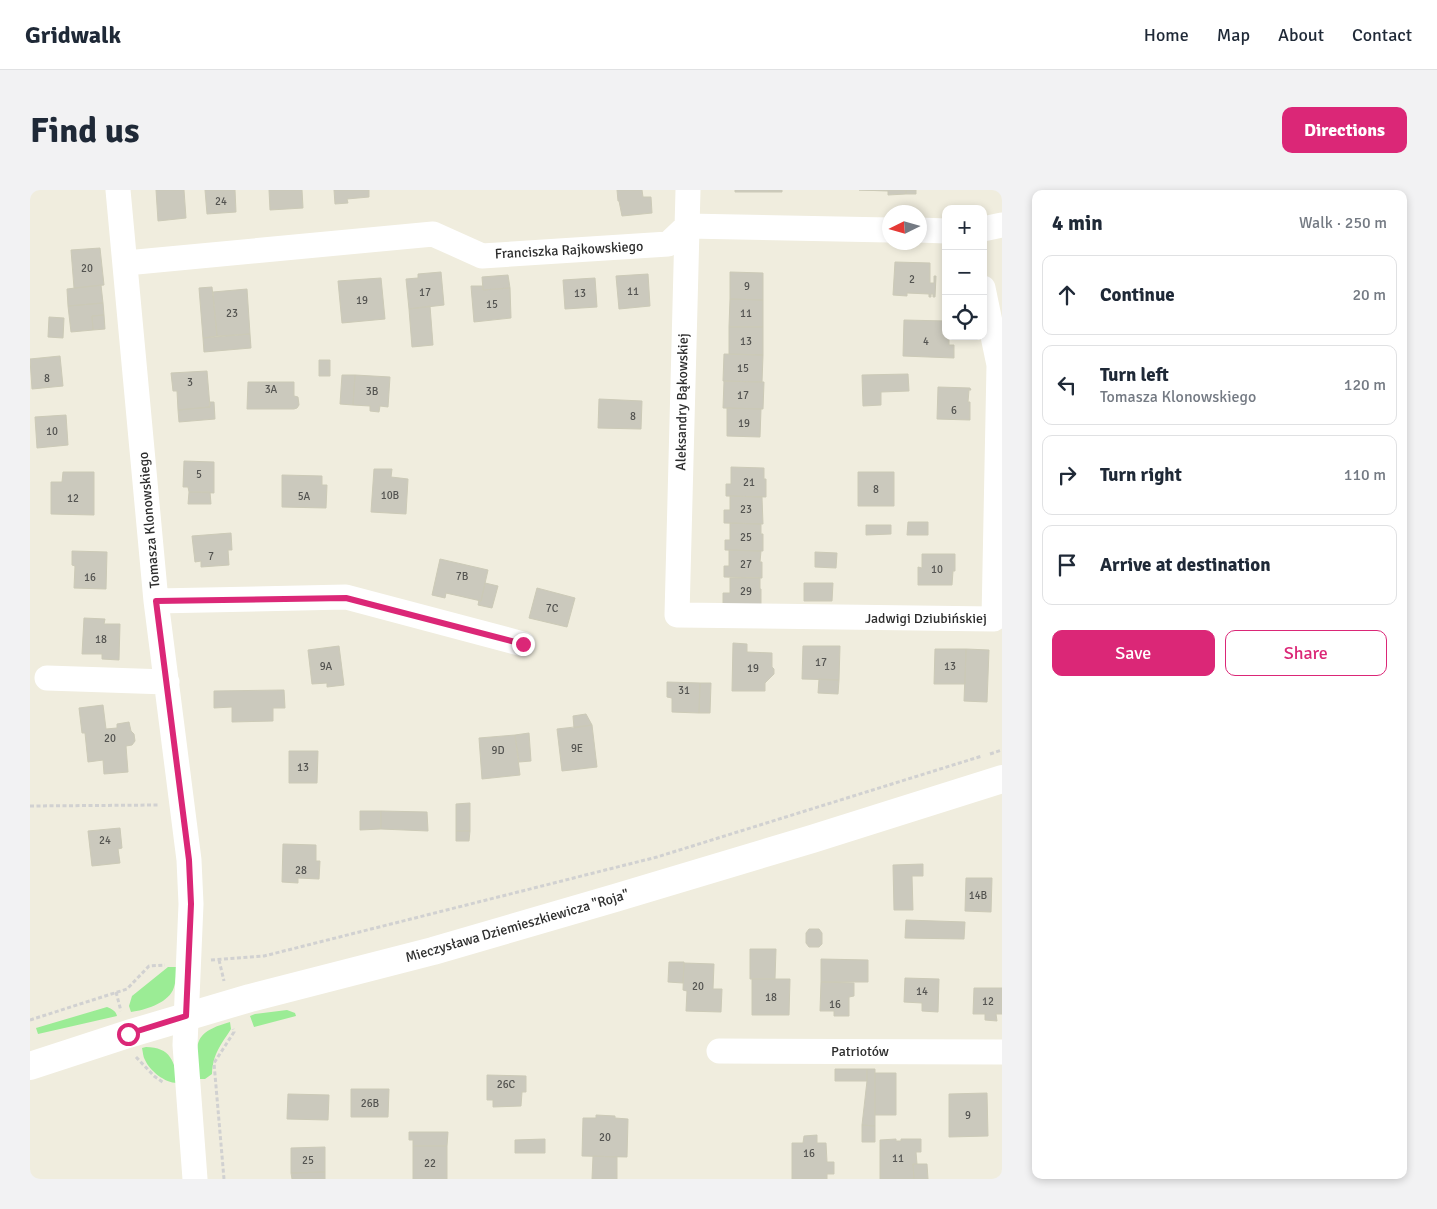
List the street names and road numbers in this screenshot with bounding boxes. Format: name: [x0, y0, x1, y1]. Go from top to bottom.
street label: Franciszka Rajkowskiego: [494, 238, 644, 262]
street label: Aleksandry Bąkowskiej: [672, 333, 692, 471]
street label: Tomasza Klonowskiego: [135, 451, 163, 589]
street label: Jadwigi Dziubińskiej: [865, 610, 987, 627]
street label: Mieczysława Dziemieszkiewicza "Roja": [403, 886, 631, 966]
street label: Patriotów: [831, 1043, 889, 1060]

